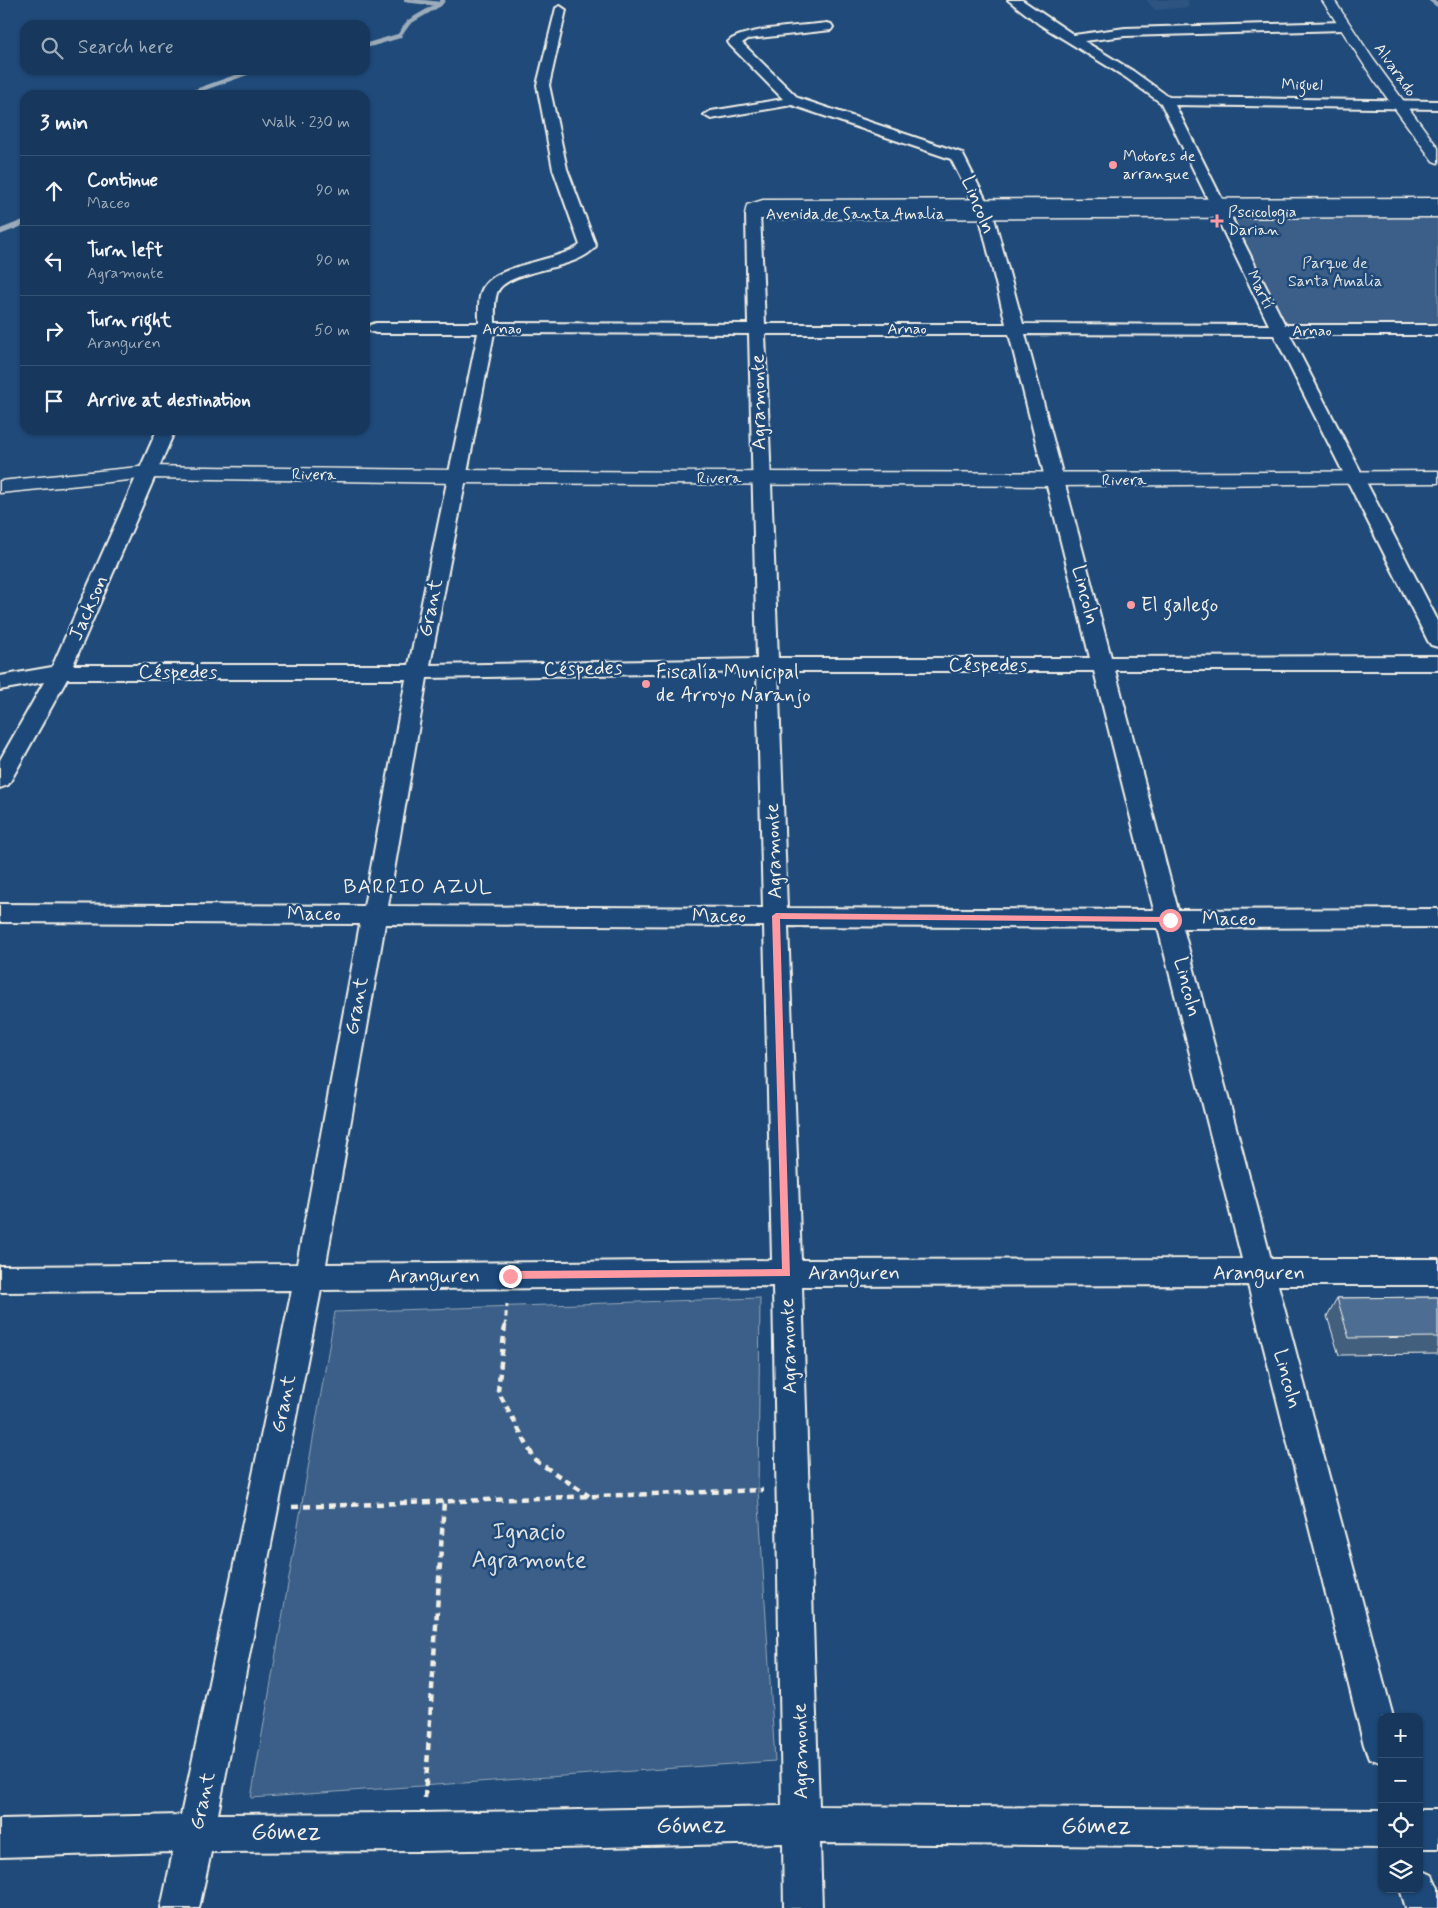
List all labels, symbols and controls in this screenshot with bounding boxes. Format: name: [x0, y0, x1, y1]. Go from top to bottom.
search box: [20, 20, 370, 75]
icon: search: [38, 34, 66, 62]
text: Search here: [78, 35, 174, 60]
street label: Alvarado: [1369, 39, 1421, 101]
street label: Miguel: [1281, 74, 1323, 97]
text: 3 min: [40, 109, 88, 137]
text: Walk · 230 m: [262, 112, 350, 133]
place label: Motores de arranque: [1123, 146, 1196, 185]
marker: Motores de arranque: [1107, 159, 1119, 171]
text: Continue: [87, 168, 158, 193]
street label: Lincoln: [954, 172, 1002, 238]
icon: ahead: [40, 177, 68, 205]
text: 90 m: [316, 180, 350, 201]
text: Maceo: [87, 193, 130, 214]
place label: Pscicologia Darian: [1228, 202, 1297, 241]
street label: Avenida de Santa Amalia: [766, 204, 944, 225]
marker: Pscicologia Darian: [1210, 214, 1224, 228]
text: Turn left: [87, 238, 163, 263]
icon: left: [40, 247, 68, 275]
text: 90 m: [316, 250, 350, 271]
park label: Parque de Santa Amalia: [1288, 253, 1382, 292]
text: Agramonte: [87, 263, 164, 284]
street label: Martí: [1242, 267, 1278, 313]
text: Turn right: [87, 308, 171, 333]
icon: right: [40, 317, 68, 345]
street label: Arnao: [482, 319, 522, 340]
street label: Arnao: [887, 319, 927, 340]
text: 50 m: [314, 320, 350, 341]
street label: Arnao: [1292, 321, 1332, 342]
text: Aranguren: [87, 333, 161, 354]
street label: Agramonte: [745, 354, 773, 450]
icon: arrive: [40, 387, 68, 415]
text: Arrive at destination: [87, 388, 251, 413]
street label: Rivera: [292, 464, 337, 486]
street label: Rivera: [697, 468, 742, 489]
street label: Rivera: [1102, 470, 1147, 491]
street label: Lincoln: [1065, 562, 1105, 628]
street label: Jackson: [63, 571, 115, 645]
street label: Grant: [412, 576, 450, 639]
place label: El gallego: [1141, 592, 1218, 621]
marker: El gallego: [1125, 599, 1137, 611]
street label: Céspedes: [949, 652, 1028, 679]
street label: Céspedes: [543, 655, 623, 683]
street label: Céspedes: [139, 659, 218, 686]
place label: Fiscalía Municipal de Arroyo Naranjo: [656, 659, 811, 709]
marker: Fiscalía Municipal de Arroyo Naranjo: [640, 678, 652, 690]
street label: Agramonte: [759, 802, 789, 899]
district label: BARRIO AZUL: [343, 873, 493, 901]
street label: Maceo: [287, 901, 341, 928]
street label: Maceo: [692, 903, 746, 930]
street label: Maceo: [1202, 906, 1256, 933]
route start: [1159, 909, 1182, 932]
street label: Lincoln: [1167, 954, 1207, 1020]
street label: Grant: [339, 975, 375, 1037]
street label: Aranguren: [808, 1260, 900, 1288]
street label: Aranguren: [1213, 1260, 1305, 1288]
street label: Aranguren: [388, 1263, 480, 1291]
route end: [499, 1265, 522, 1288]
street label: Agramonte: [774, 1297, 804, 1394]
street label: Lincoln: [1266, 1346, 1308, 1412]
street label: Grant: [265, 1372, 303, 1435]
park label: Ignacio Agramonte: [471, 1517, 587, 1576]
street label: Agramonte: [787, 1703, 815, 1799]
map controls: [1378, 1713, 1423, 1893]
button: +: [1378, 1713, 1423, 1758]
button: −: [1378, 1758, 1423, 1803]
street label: Grant: [184, 1769, 222, 1832]
button: locate: [1378, 1803, 1423, 1848]
street label: Gómez: [656, 1810, 726, 1842]
street label: Gómez: [1061, 1811, 1131, 1842]
street label: Gómez: [251, 1817, 321, 1848]
button: layers: [1378, 1848, 1423, 1893]

